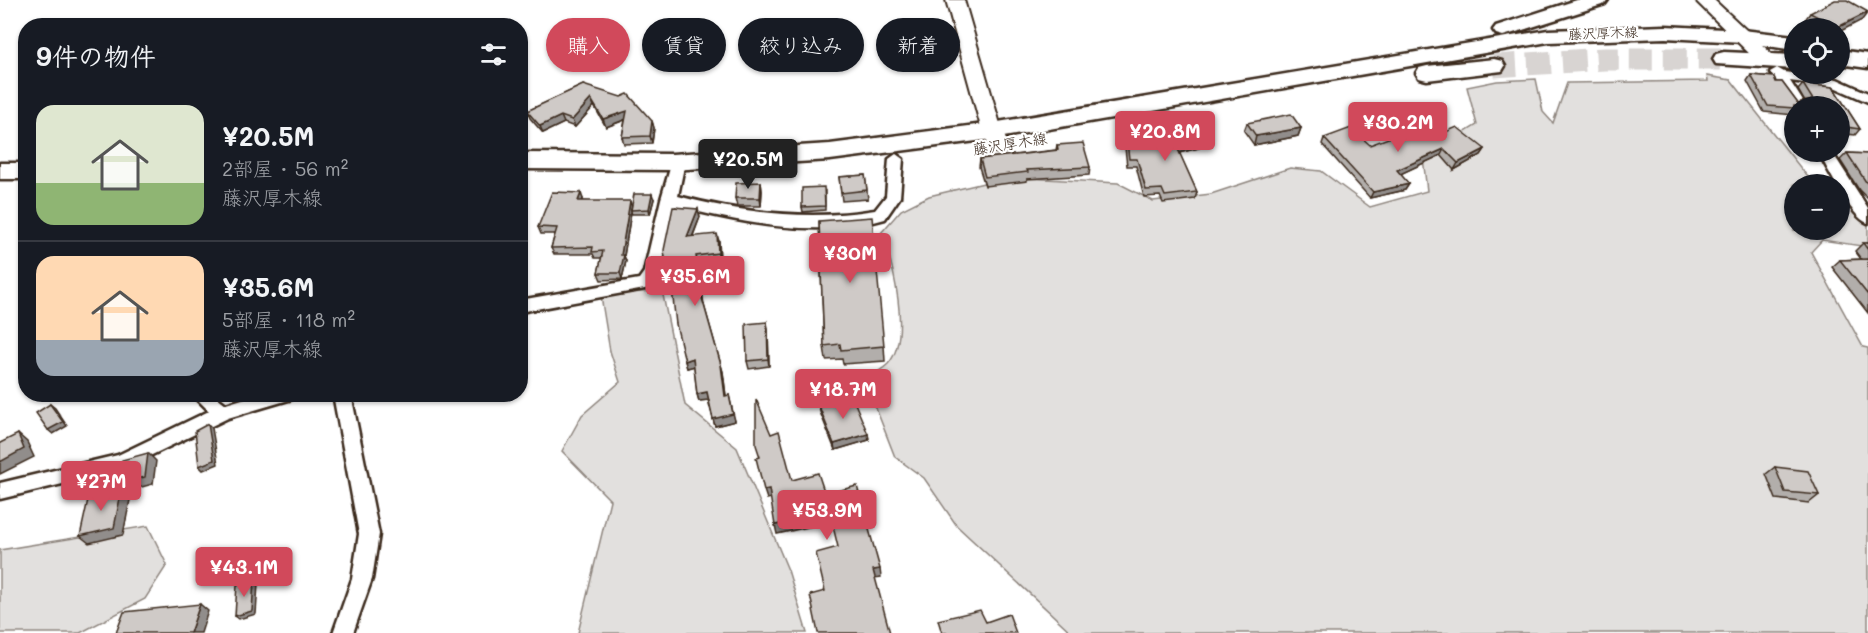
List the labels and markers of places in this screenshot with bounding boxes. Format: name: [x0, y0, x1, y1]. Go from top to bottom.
pin: ¥30.2M: [1349, 102, 1447, 153]
pin: ¥20.8M: [1116, 111, 1214, 162]
pin: ¥20.5M: [699, 139, 797, 190]
pin: ¥30M: [814, 233, 886, 284]
pin: ¥35.6M: [646, 256, 744, 307]
pin: ¥18.7M: [794, 369, 892, 420]
pin: ¥27M: [65, 461, 137, 512]
pin: ¥53.9M: [778, 490, 876, 541]
pin: ¥43.1M: [195, 547, 293, 598]

